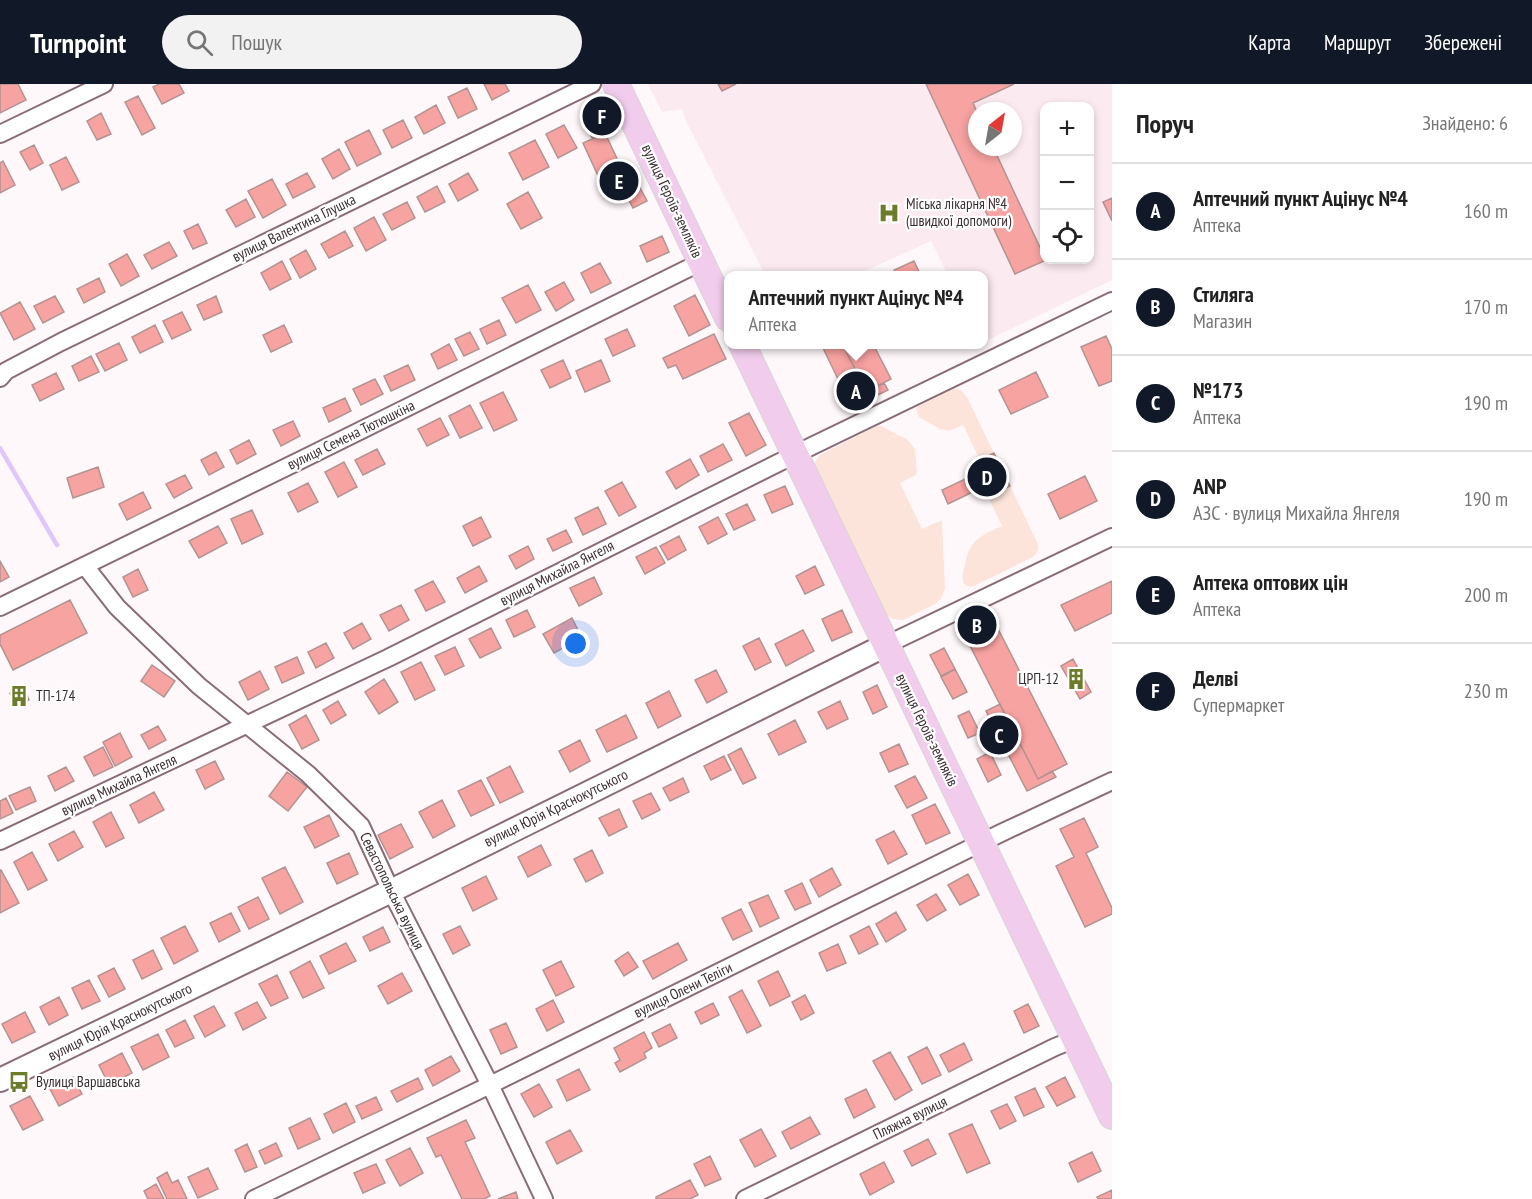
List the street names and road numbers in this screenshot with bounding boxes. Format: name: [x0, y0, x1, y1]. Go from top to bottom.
street label: вулиця Героїв-земляків: [638, 141, 707, 261]
street label: вулиця Валентина Глушка: [229, 189, 359, 266]
street label: вулиця Семена Тютюшкіна: [284, 395, 418, 474]
street label: вулиця Михайла Янгеля: [497, 536, 617, 610]
street label: вулиця Героїв-земляків: [892, 670, 963, 789]
street label: вулиця Михайла Янгеля: [58, 749, 180, 820]
street label: вулиця Юрія Краснокутського: [481, 764, 631, 851]
street label: Севастопольська вулиця: [356, 829, 429, 953]
street label: вулиця Олени Теліги: [630, 957, 735, 1022]
street label: вулиця Юрія Краснокутського: [45, 978, 195, 1065]
street label: Пляжна вулиця: [870, 1091, 950, 1144]

